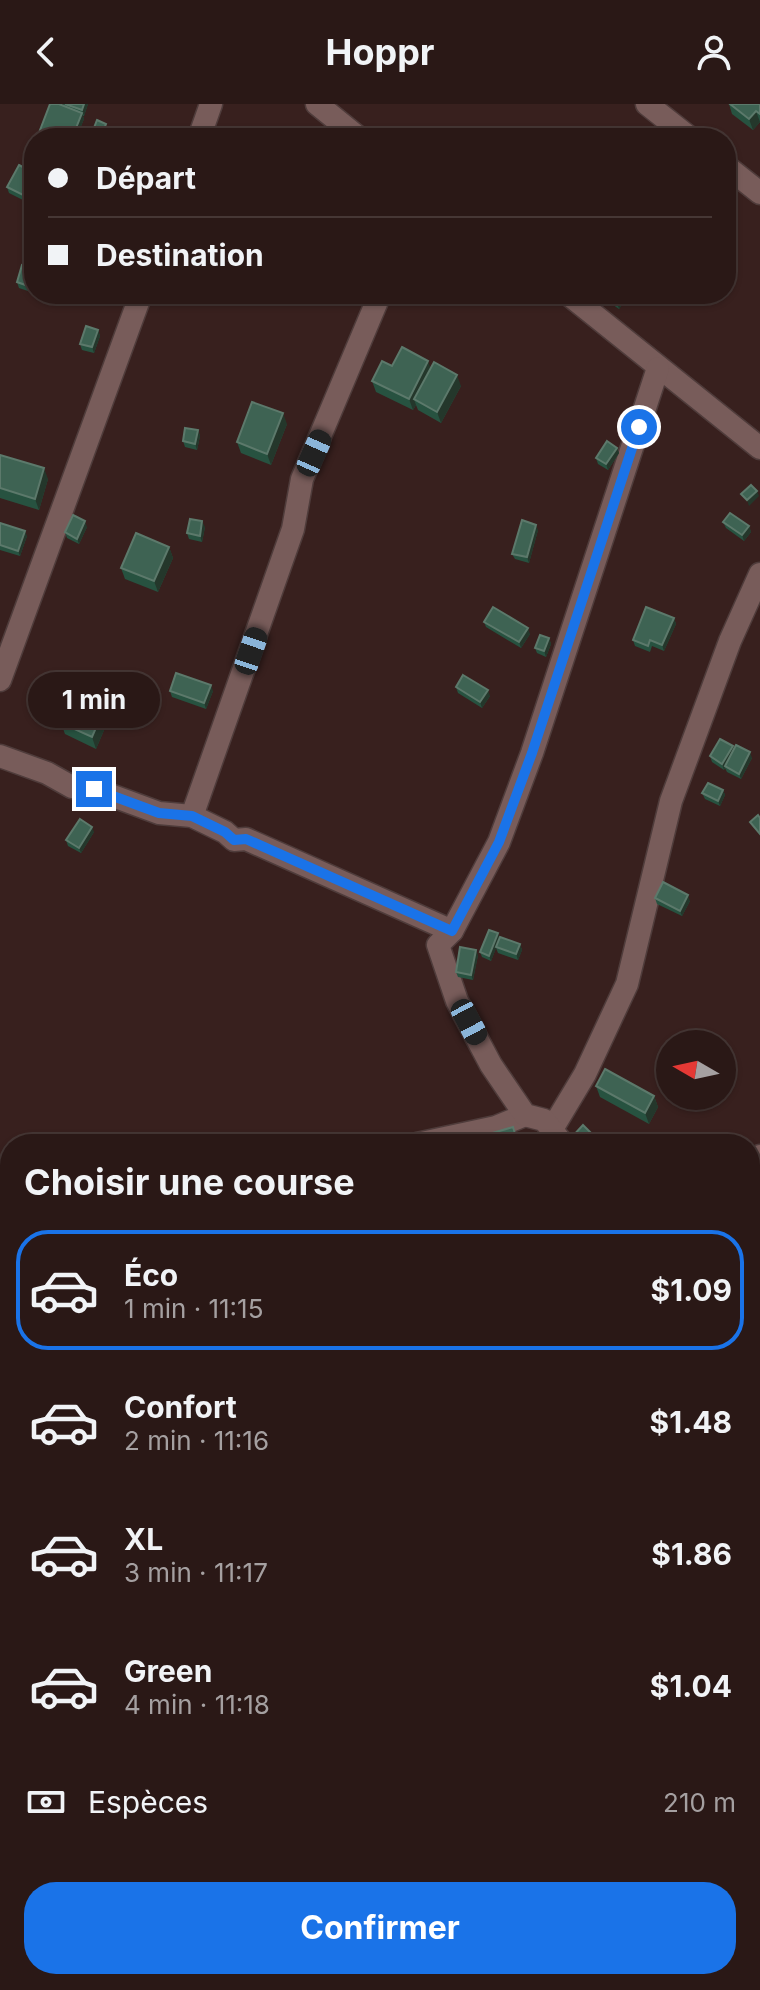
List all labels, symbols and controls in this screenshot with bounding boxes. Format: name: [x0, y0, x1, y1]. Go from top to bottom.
icon: back: [24, 30, 68, 74]
text: Hoppr: [325, 30, 435, 74]
icon: person: [692, 30, 736, 74]
text: Départ: [96, 160, 196, 196]
text: Destination: [96, 237, 264, 273]
route start: [621, 409, 657, 445]
car: [293, 426, 335, 480]
car: [232, 624, 270, 678]
callout: 1 min: [28, 673, 160, 729]
text: 1 min: [62, 684, 126, 715]
route end: [76, 771, 112, 807]
car: [447, 995, 491, 1049]
north arrow: [656, 1030, 736, 1110]
map controls: [656, 1030, 736, 1110]
text: Choisir une course: [24, 1160, 355, 1204]
icon: car: [28, 1254, 100, 1326]
text: Éco: [124, 1257, 178, 1293]
text: $1.09: [651, 1272, 732, 1308]
text: 1 min · 11:15: [124, 1293, 263, 1324]
icon: car: [28, 1386, 100, 1458]
text: Confort: [124, 1389, 237, 1425]
text: $1.48: [650, 1404, 732, 1440]
text: 2 min · 11:16: [124, 1425, 269, 1456]
icon: car: [28, 1518, 100, 1590]
text: XL: [124, 1521, 163, 1557]
text: $1.86: [651, 1536, 732, 1572]
text: 3 min · 11:17: [124, 1557, 268, 1588]
icon: car: [28, 1650, 100, 1722]
text: Green: [124, 1653, 212, 1689]
text: $1.04: [650, 1668, 732, 1704]
text: 4 min · 11:18: [124, 1689, 270, 1720]
icon: cash: [24, 1780, 68, 1824]
text: Espèces: [88, 1784, 208, 1820]
text: 210 m: [663, 1787, 736, 1818]
button: Confirmer: [24, 1882, 736, 1974]

